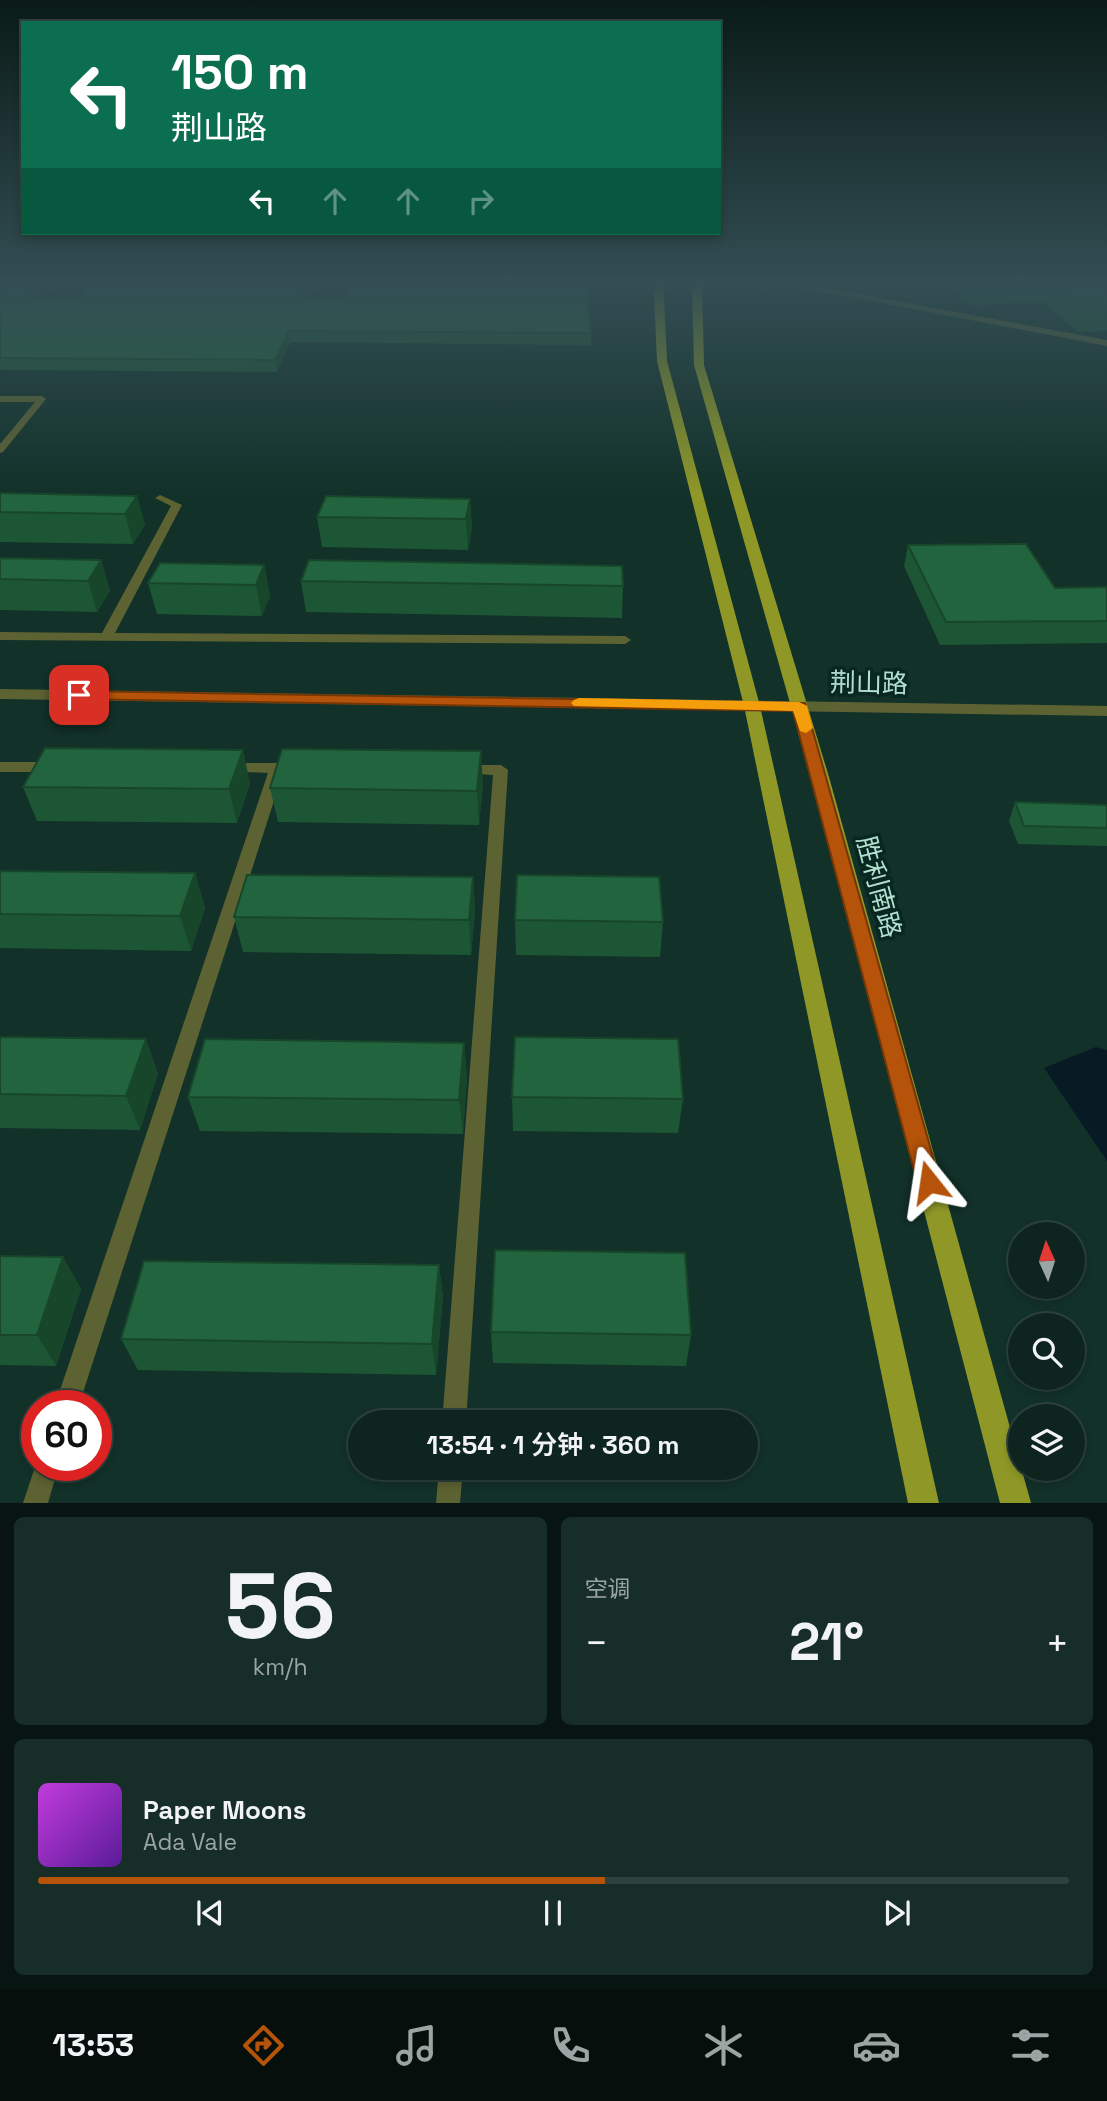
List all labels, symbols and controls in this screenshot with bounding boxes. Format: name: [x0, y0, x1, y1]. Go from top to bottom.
text: 150 m: [171, 41, 309, 103]
icon: left: [56, 49, 147, 140]
text: 荆山路: [171, 108, 267, 148]
icon: left: [243, 182, 281, 220]
icon: ahead: [316, 182, 354, 220]
icon: ahead: [389, 182, 427, 220]
icon: right: [462, 182, 500, 220]
pin: [49, 665, 109, 725]
street label: 荆山路: [830, 665, 908, 701]
icon: arrive: [60, 676, 98, 714]
street label: 胜利南路: [849, 832, 909, 942]
position arrow: [892, 1145, 966, 1219]
north arrow: [1008, 1222, 1085, 1298]
map controls: [1008, 1222, 1085, 1481]
button: search: [1008, 1313, 1085, 1390]
speed limit sign: 60: [21, 1390, 112, 1481]
button: layers: [1008, 1404, 1085, 1481]
text: 13:54 · 1 分钟 · 360 m: [426, 1428, 680, 1462]
text: 56: [225, 1548, 336, 1665]
text: 空调: [585, 1574, 631, 1604]
text: 21°: [789, 1609, 864, 1675]
text: −: [585, 1619, 608, 1667]
text: +: [1045, 1619, 1069, 1667]
text: km/h: [253, 1652, 308, 1682]
text: Paper Moons: [143, 1793, 306, 1827]
text: Ada Vale: [143, 1827, 237, 1857]
icon: previous: [191, 1894, 229, 1932]
icon: pause: [534, 1894, 572, 1932]
icon: next: [878, 1894, 916, 1932]
icon: directions: [239, 2021, 288, 2070]
icon: music: [392, 2021, 441, 2070]
icon: phone: [546, 2021, 595, 2070]
icon: climate: [699, 2021, 748, 2070]
icon: car: [852, 2021, 901, 2070]
icon: filters: [1006, 2021, 1055, 2070]
text: 13:53: [52, 2025, 134, 2065]

